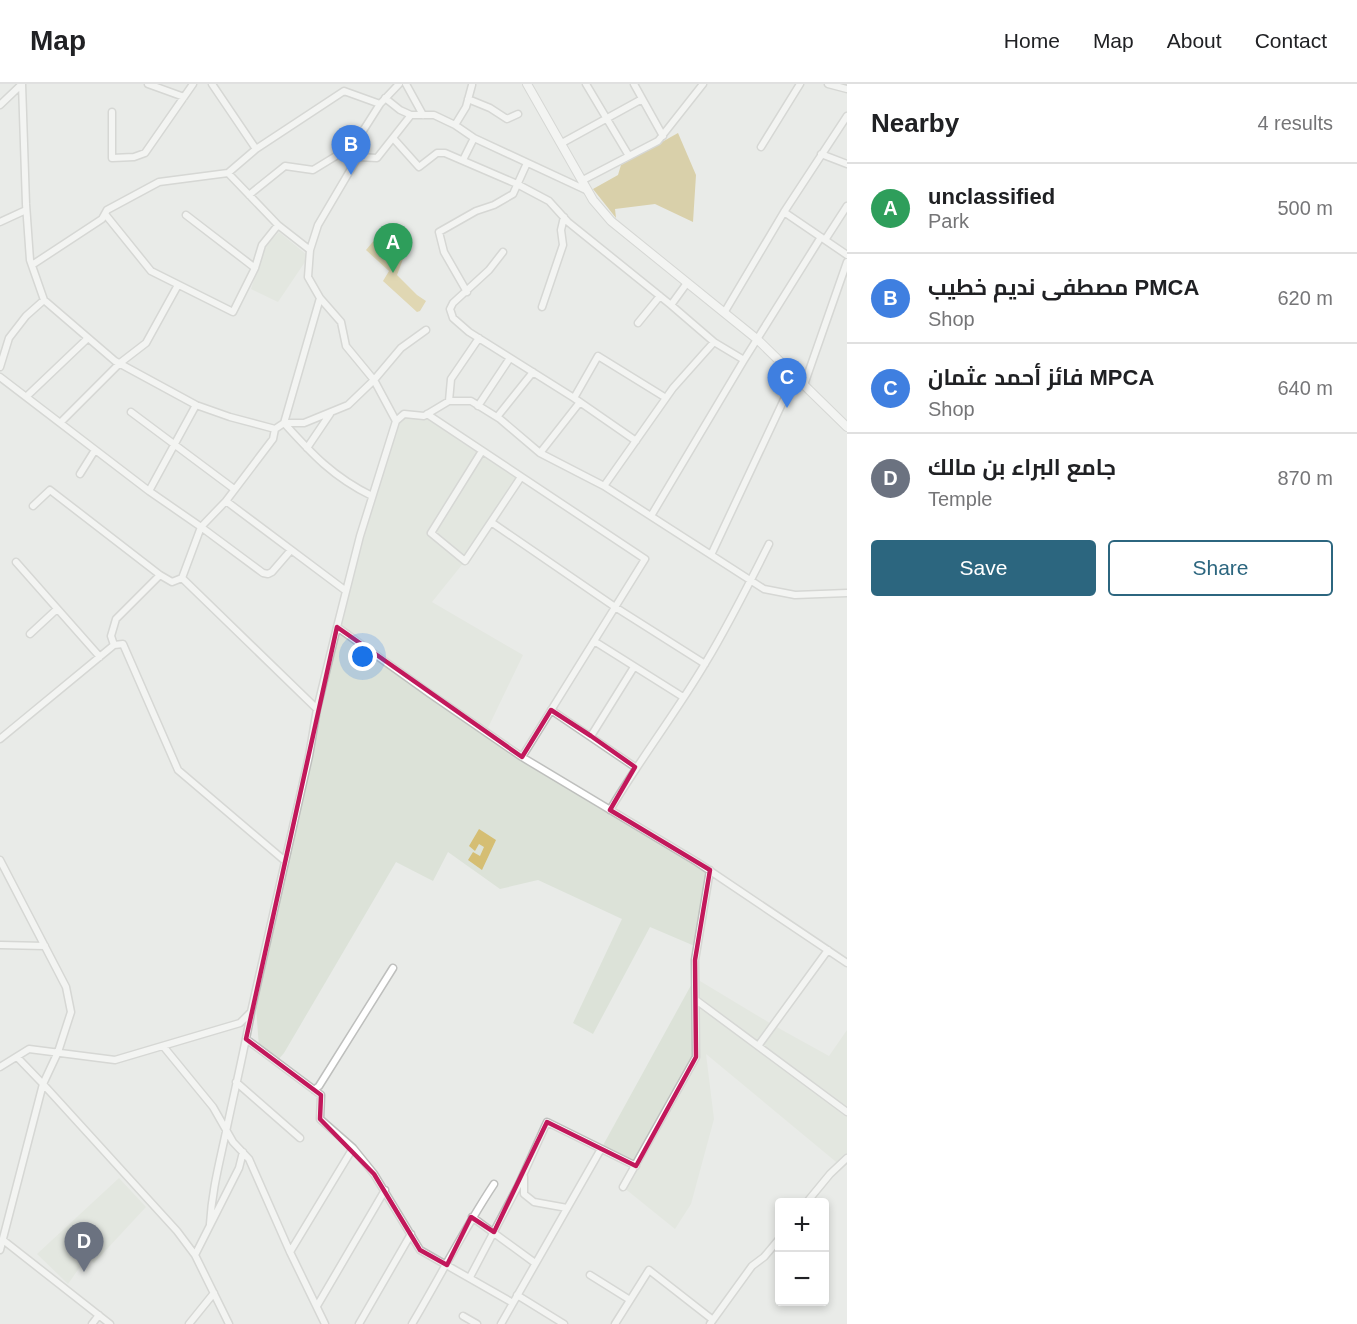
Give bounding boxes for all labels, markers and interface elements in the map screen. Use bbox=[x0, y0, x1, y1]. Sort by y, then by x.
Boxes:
text: Map bbox=[30, 25, 86, 56]
text: Home bbox=[1004, 29, 1060, 52]
text: Map bbox=[1093, 29, 1134, 52]
text: About bbox=[1167, 29, 1222, 52]
text: Contact bbox=[1255, 29, 1327, 52]
text: Nearby bbox=[871, 108, 959, 138]
text: 4 results bbox=[1257, 112, 1333, 134]
pin: B bbox=[332, 126, 370, 175]
text: unclassified bbox=[928, 184, 1055, 209]
text: A bbox=[883, 197, 898, 219]
text: 500 m bbox=[1277, 197, 1333, 219]
text: Park bbox=[928, 210, 969, 232]
pin: A bbox=[374, 224, 412, 273]
text: مصطفى نديم خطيب PMCA bbox=[928, 275, 1199, 300]
text: B bbox=[883, 287, 898, 309]
text: 620 m bbox=[1277, 287, 1333, 309]
text: Shop bbox=[928, 308, 975, 330]
pin: C bbox=[768, 358, 806, 408]
text: فائز أحمد عثمان MPCA bbox=[928, 365, 1154, 390]
text: C bbox=[883, 377, 898, 399]
text: 640 m bbox=[1277, 377, 1333, 399]
text: Shop bbox=[928, 398, 975, 420]
text: جامع البراء بن مالك bbox=[928, 455, 1116, 480]
text: D bbox=[883, 467, 898, 489]
text: 870 m bbox=[1277, 467, 1333, 489]
text: Temple bbox=[928, 488, 992, 510]
button: Save bbox=[871, 540, 1096, 596]
button: Share bbox=[1108, 540, 1333, 596]
your location bbox=[348, 642, 377, 671]
map controls bbox=[775, 1198, 829, 1306]
button: + bbox=[775, 1198, 829, 1252]
pin: D bbox=[64, 1222, 104, 1272]
button: − bbox=[775, 1252, 829, 1306]

